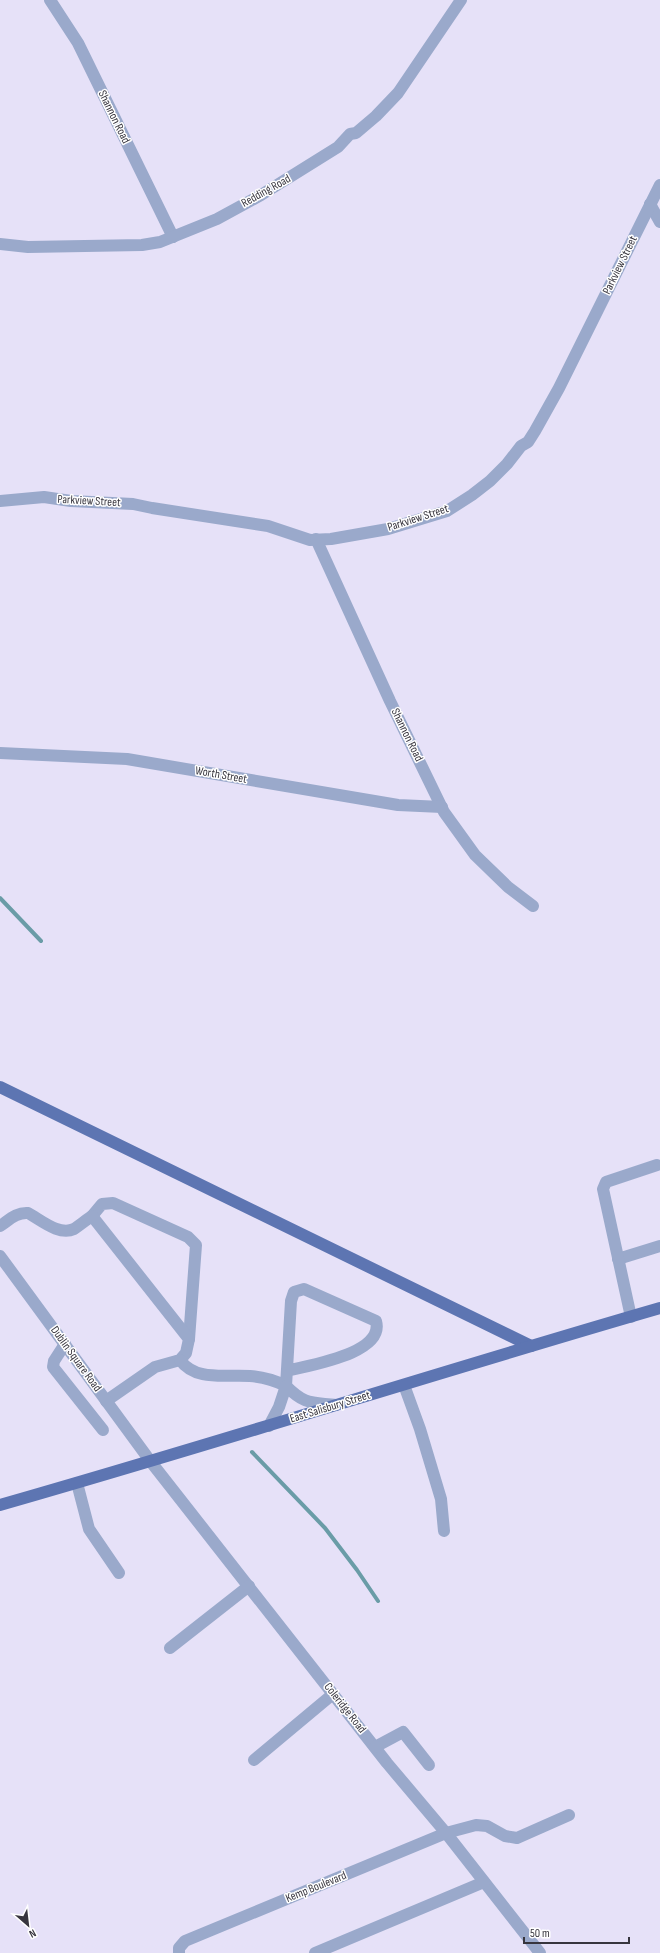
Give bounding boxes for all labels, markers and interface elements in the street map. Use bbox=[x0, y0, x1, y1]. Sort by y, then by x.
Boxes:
street label: Shannon Road bbox=[95, 88, 133, 146]
street label: Redding Road bbox=[239, 171, 293, 211]
street label: Parkview Street bbox=[599, 233, 641, 297]
street label: Parkview Street bbox=[57, 492, 121, 510]
street label: Parkview Street bbox=[386, 501, 451, 535]
street label: Shannon Road bbox=[388, 706, 426, 764]
street label: Worth Street bbox=[194, 763, 248, 787]
street label: Dublin Square Road bbox=[47, 1323, 105, 1395]
street label: East Salisbury Street bbox=[288, 1388, 372, 1426]
street label: Coleridge Road bbox=[321, 1680, 369, 1736]
street label: Kemp Boulevard bbox=[283, 1868, 349, 1906]
north arrow bbox=[8, 1905, 48, 1945]
scale bar bbox=[524, 1919, 629, 1945]
text: N bbox=[27, 1926, 38, 1941]
text: 50 m bbox=[530, 1926, 550, 1941]

